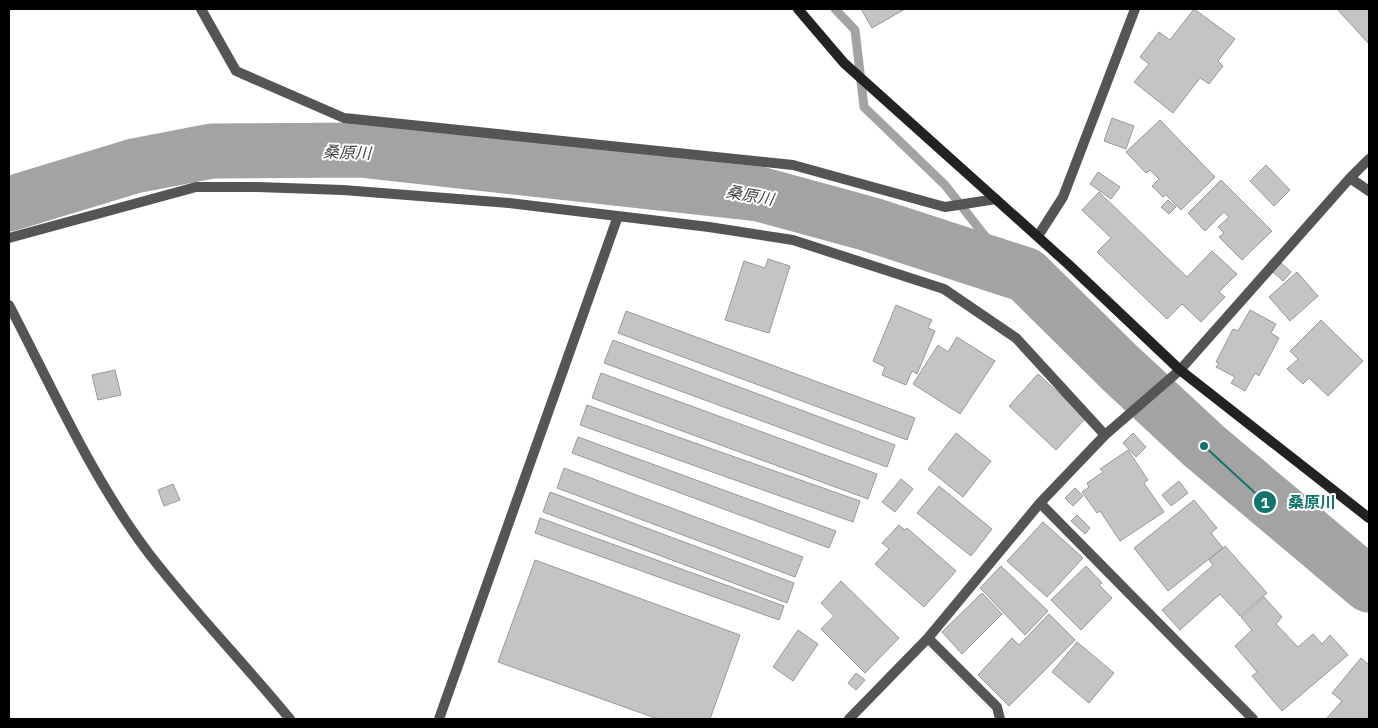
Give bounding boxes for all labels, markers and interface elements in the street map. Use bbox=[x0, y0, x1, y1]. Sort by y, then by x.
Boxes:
water label: 桑原川 bbox=[323, 141, 373, 163]
water label: 桑原川 bbox=[725, 181, 777, 209]
callout: 桑原川 bbox=[1253, 487, 1346, 518]
text: 桑原川 bbox=[1288, 492, 1336, 512]
text: 1 bbox=[1260, 493, 1270, 512]

